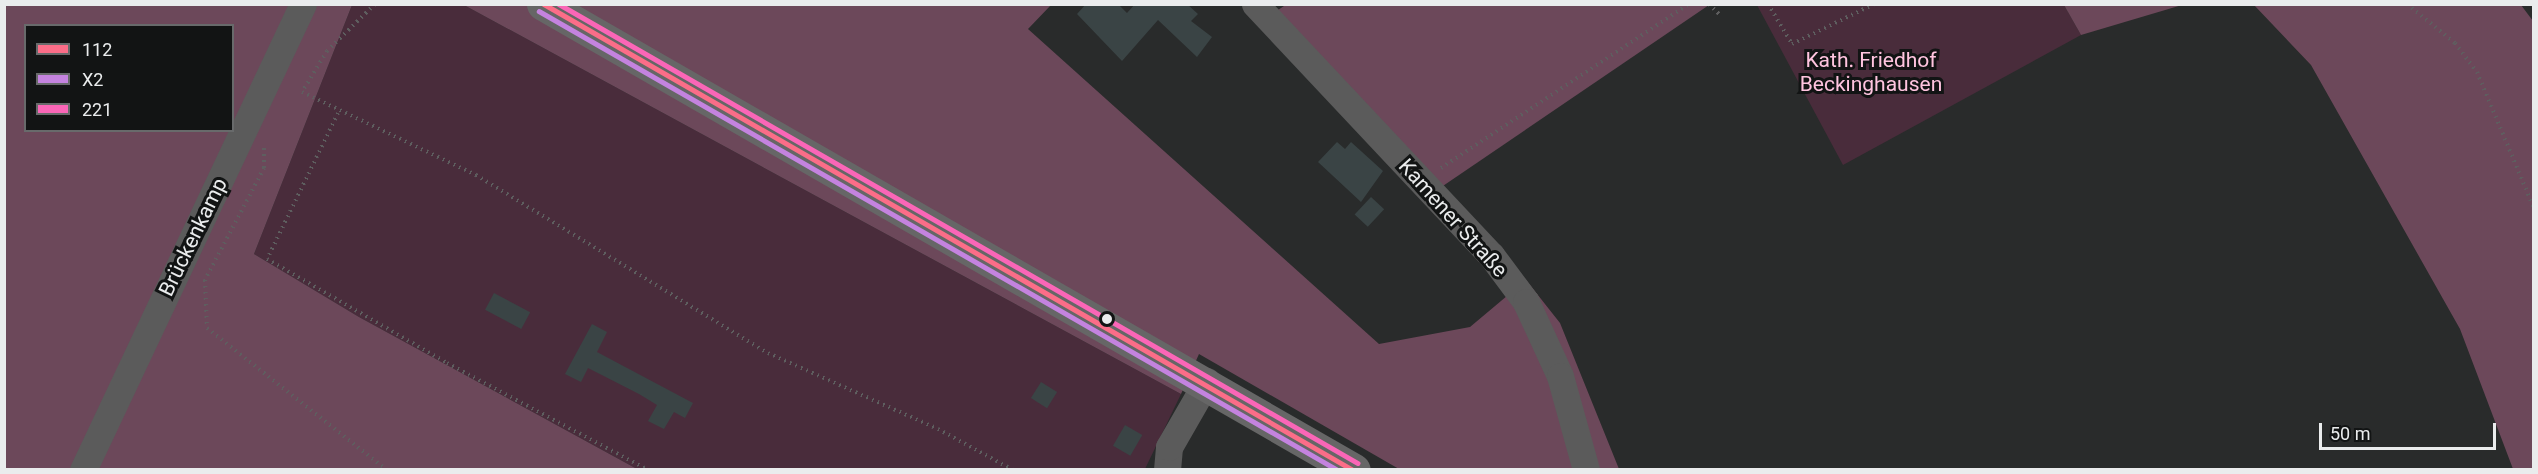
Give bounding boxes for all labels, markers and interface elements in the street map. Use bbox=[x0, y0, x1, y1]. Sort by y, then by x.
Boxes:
legend bbox=[24, 24, 234, 132]
text: 112 bbox=[82, 39, 112, 60]
park label: Kath. Friedhof Beckinghausen bbox=[1800, 47, 1942, 97]
text: X2 bbox=[82, 69, 103, 90]
text: 221 bbox=[82, 99, 112, 120]
street label: Kamener Straße bbox=[1393, 154, 1513, 282]
street label: Brückenkamp bbox=[154, 174, 232, 300]
unlabelled marker bbox=[1101, 313, 1113, 325]
scale bar bbox=[2322, 411, 2499, 449]
text: 50 m bbox=[2330, 423, 2370, 444]

